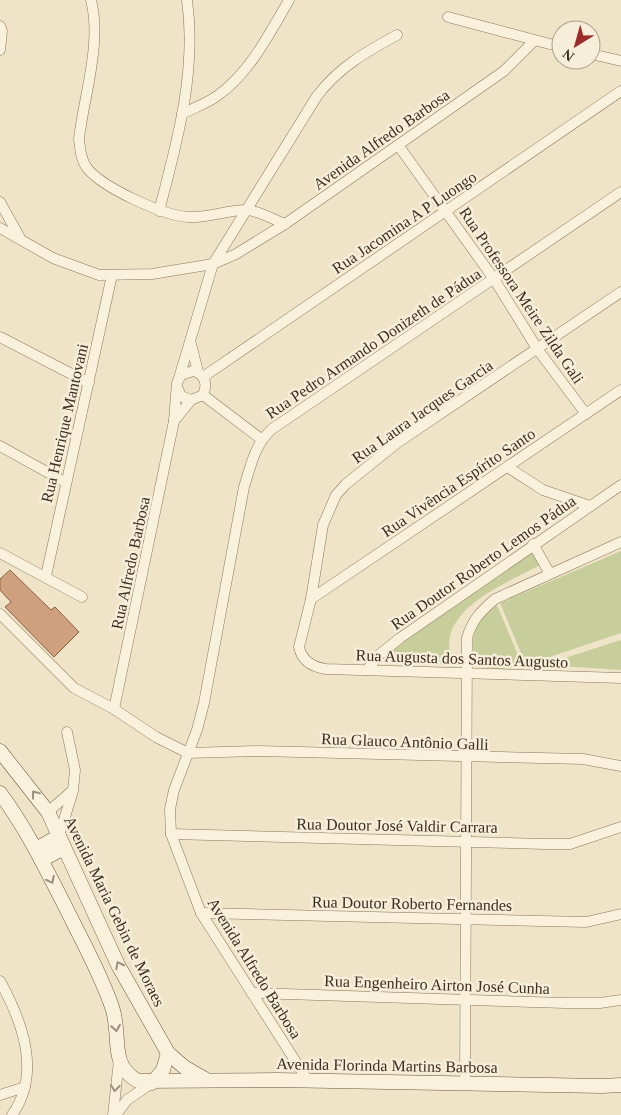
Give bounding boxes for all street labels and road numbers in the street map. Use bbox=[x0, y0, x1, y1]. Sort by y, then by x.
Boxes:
street label: Avenida Alfredo Barbosa bbox=[310, 86, 453, 193]
street label: Rua Jacomina A P Luongo bbox=[329, 168, 480, 278]
street label: Rua Professora Meire Zilda Gali bbox=[456, 204, 587, 387]
street label: Rua Pedro Armando Donizeth de Pádua bbox=[263, 265, 484, 422]
street label: Rua Henrique Mantovani bbox=[38, 341, 92, 504]
street label: Rua Laura Jacques Garcia bbox=[349, 356, 496, 467]
street label: Rua Vivência Espírito Santo bbox=[378, 425, 539, 541]
street label: Rua Doutor Roberto Lemos Pádua bbox=[388, 492, 579, 633]
street label: Rua Alfredo Barbosa bbox=[108, 495, 153, 631]
street label: Rua Augusta dos Santos Augusto bbox=[355, 646, 568, 672]
street label: Rua Glauco Antônio Galli bbox=[321, 730, 490, 753]
street label: Avenida Maria Gebin de Moraes bbox=[61, 813, 168, 1009]
street label: Rua Doutor José Valdir Carrara bbox=[296, 815, 498, 836]
street label: Rua Doutor Roberto Fernandes bbox=[312, 893, 512, 914]
street label: Avenida Alfredo Barbosa bbox=[204, 895, 305, 1042]
street label: Rua Engenheiro Airton José Cunha bbox=[324, 972, 550, 998]
street label: Avenida Florinda Martins Barbosa bbox=[276, 1055, 498, 1076]

